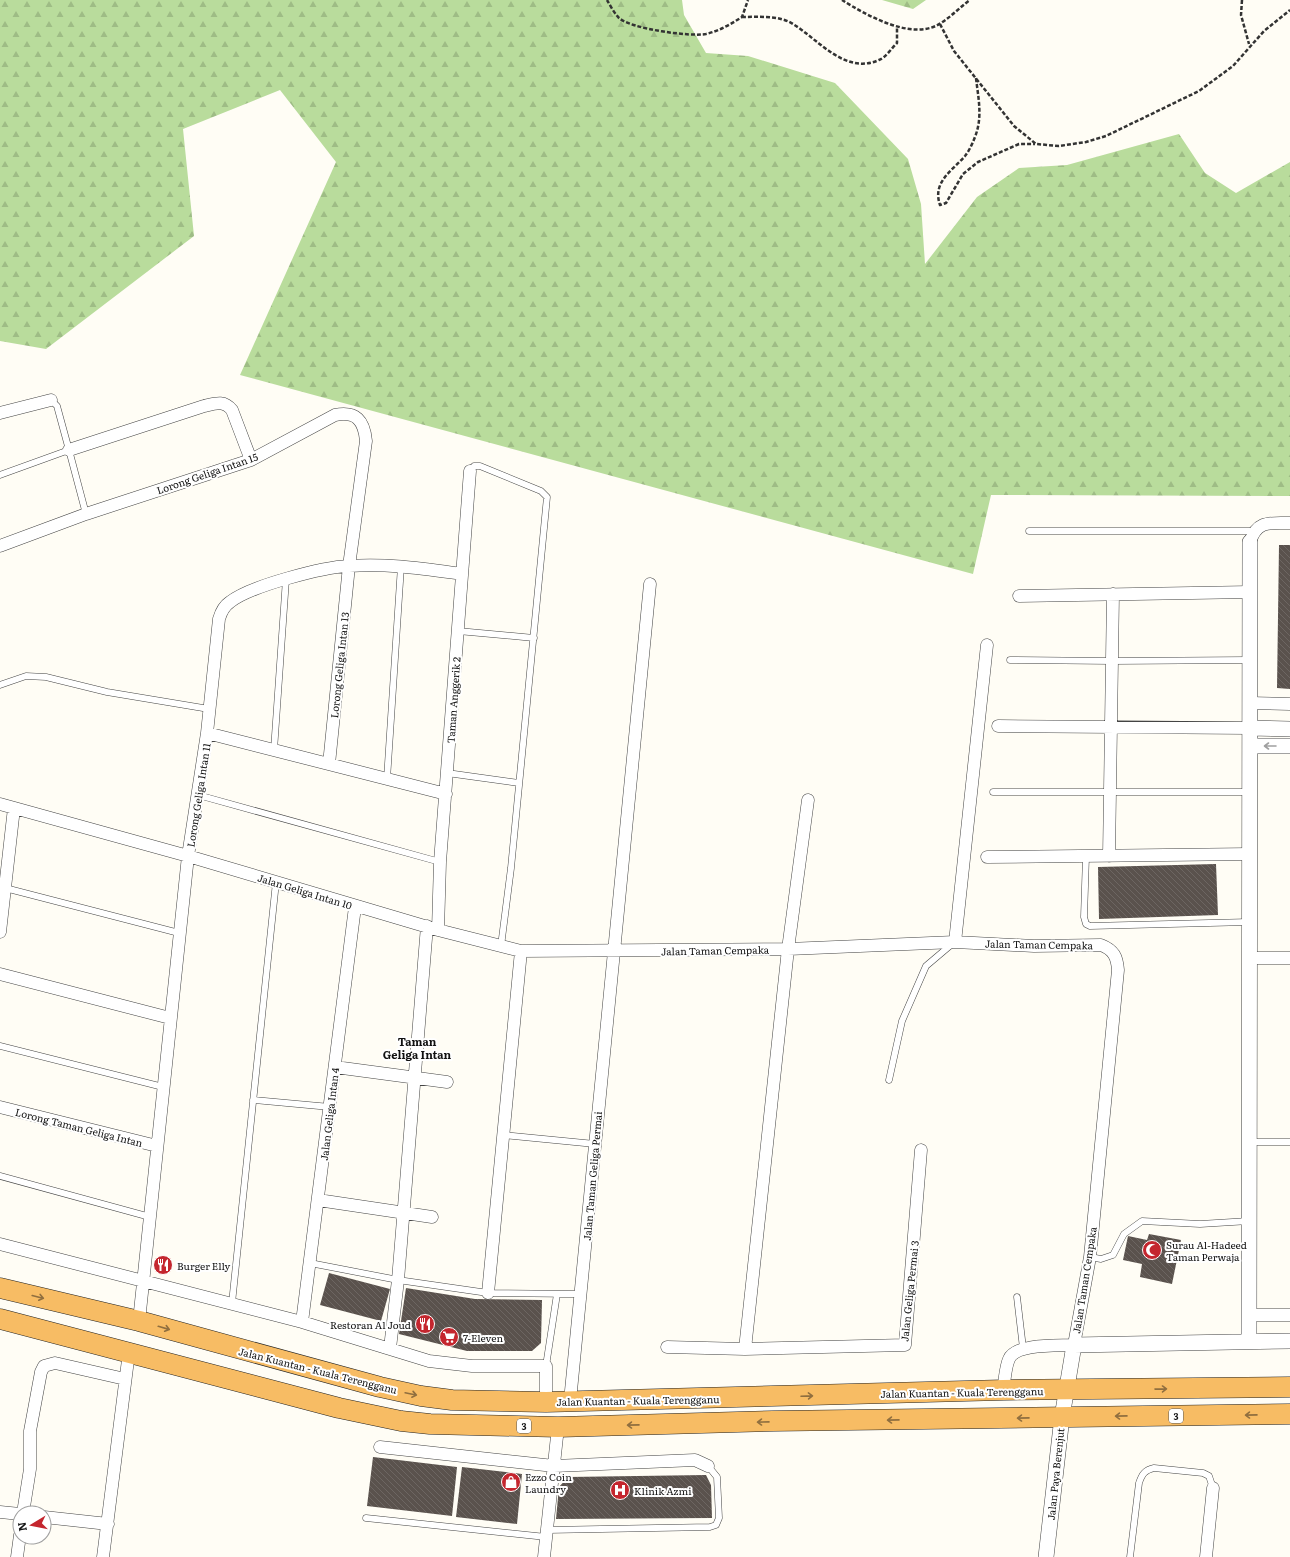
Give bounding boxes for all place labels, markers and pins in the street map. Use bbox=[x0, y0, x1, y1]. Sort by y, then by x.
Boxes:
place label: Surau Al-Hadeed Taman Perwaja bbox=[1166, 1237, 1247, 1264]
mosque icon: Surau Al-Hadeed Taman Perwaja bbox=[1141, 1239, 1163, 1261]
restaurant icon: Burger Elly bbox=[152, 1254, 174, 1276]
place label: Burger Elly bbox=[177, 1258, 231, 1273]
restaurant icon: Restoran Al Joud bbox=[414, 1313, 436, 1335]
place label: Restoran Al Joud bbox=[330, 1317, 411, 1332]
supermarket icon: 7-Eleven bbox=[438, 1326, 460, 1348]
place label: 7-Eleven bbox=[463, 1330, 503, 1345]
place label: Ezzo Coin Laundry bbox=[525, 1469, 572, 1496]
shop icon: Ezzo Coin Laundry bbox=[500, 1471, 522, 1493]
hospital icon: Klinik Azmi bbox=[609, 1479, 631, 1501]
place label: Klinik Azmi bbox=[634, 1483, 692, 1498]

